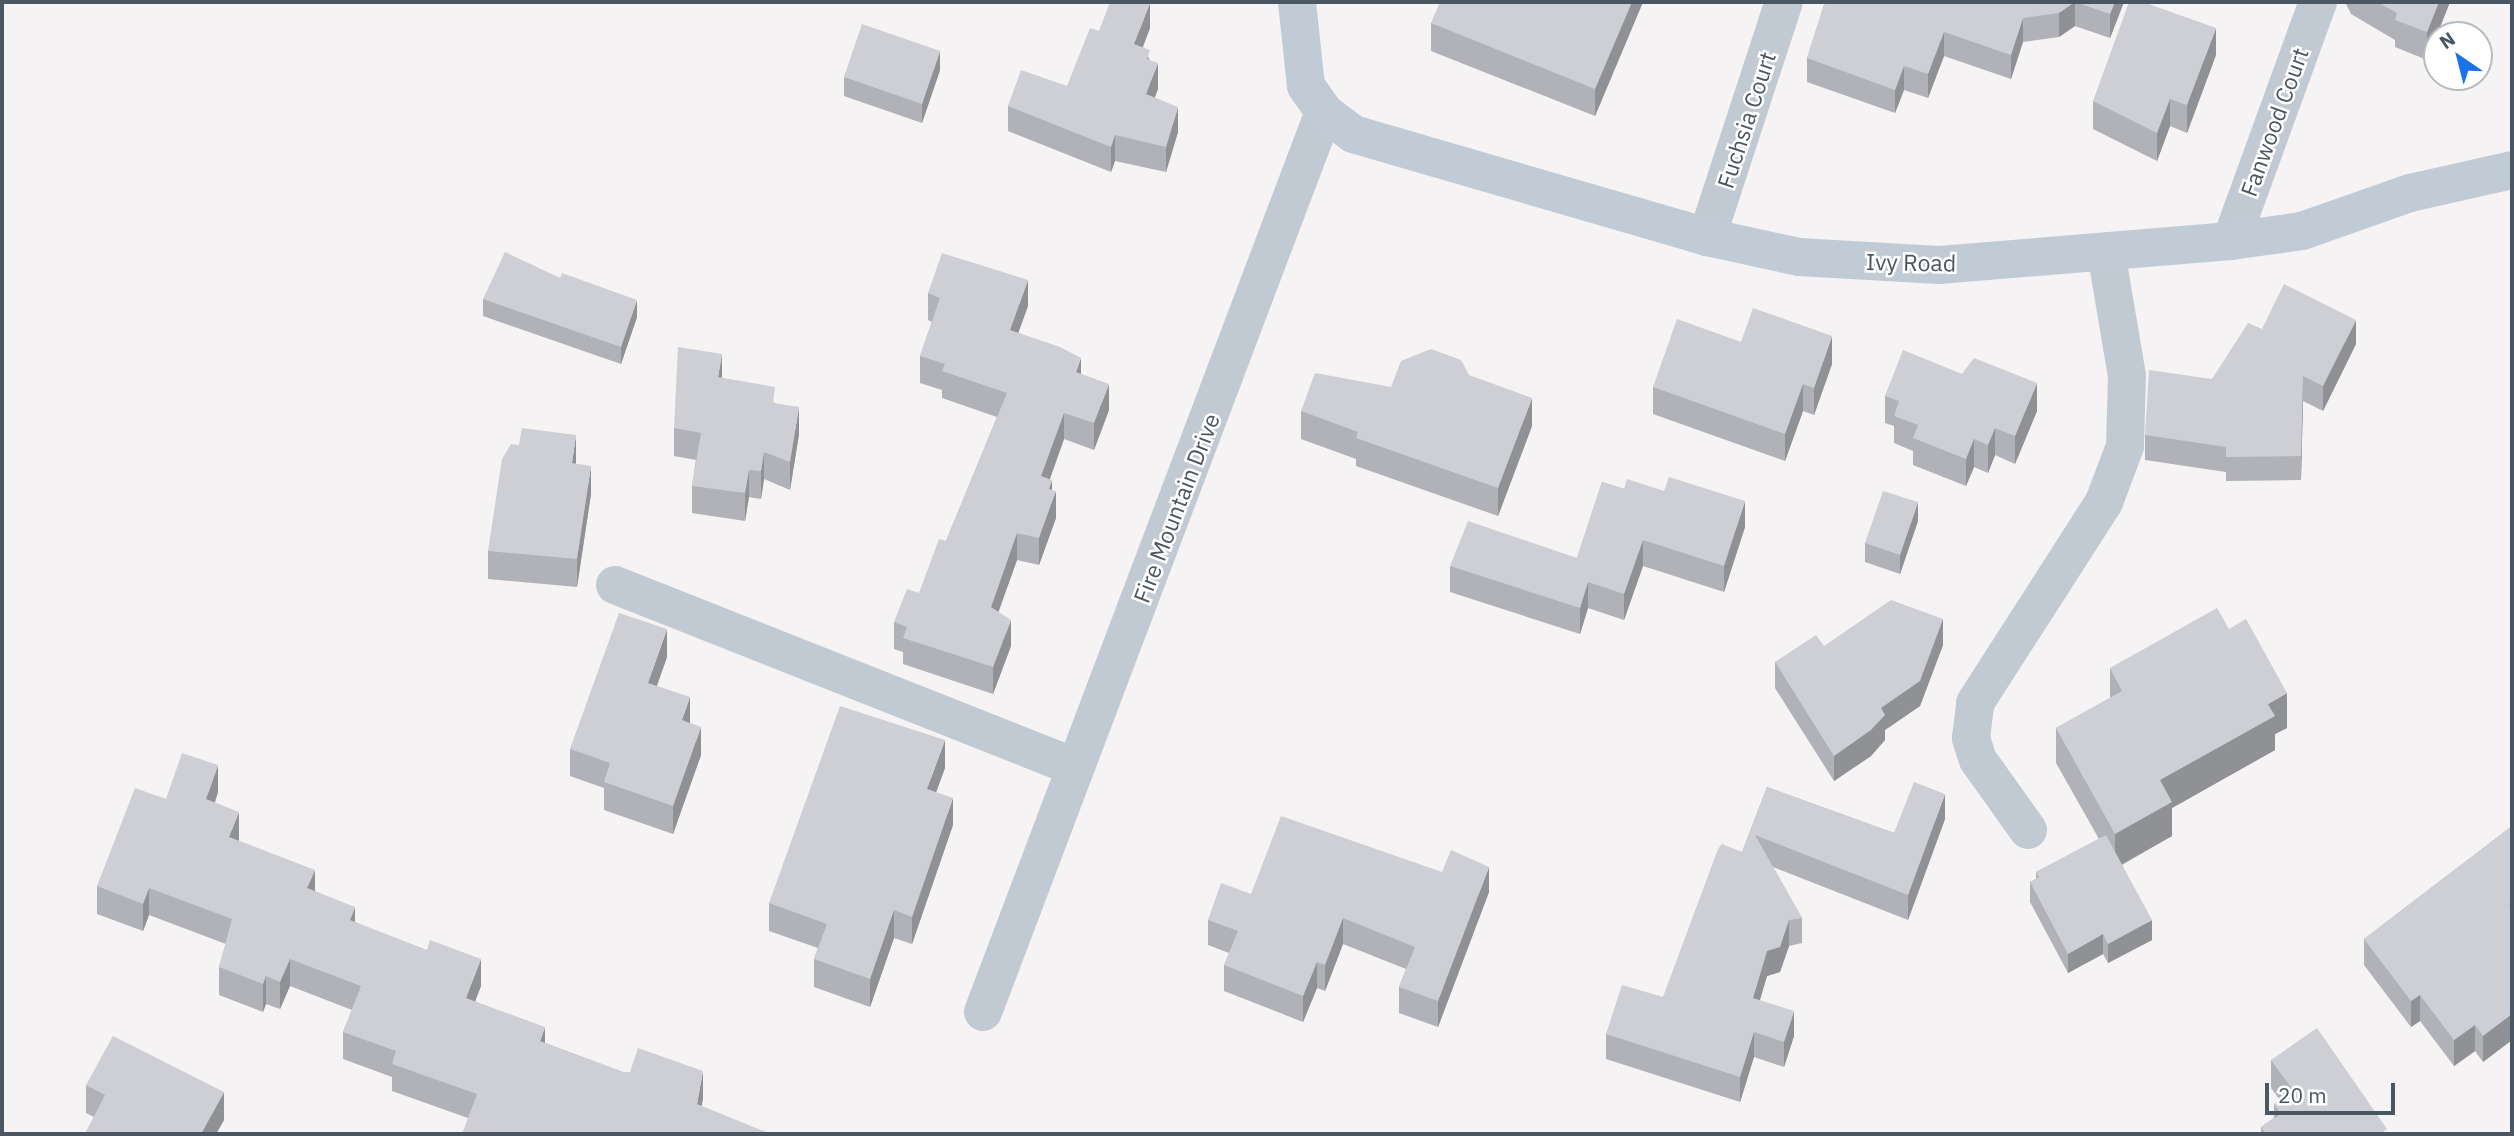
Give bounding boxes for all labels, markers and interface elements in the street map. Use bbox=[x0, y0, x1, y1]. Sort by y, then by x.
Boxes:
north arrow bbox=[2423, 21, 2493, 91]
text: N bbox=[2435, 27, 2460, 54]
street label: Fanwood Court bbox=[2234, 44, 2314, 200]
street label: Fuchsia Court bbox=[1711, 48, 1781, 192]
street label: Ivy Road bbox=[1866, 247, 1956, 277]
street label: Fire Mountain Drive bbox=[1127, 409, 1225, 607]
scale bar bbox=[2269, 1070, 2398, 1114]
text: 20 m bbox=[2278, 1081, 2327, 1109]

